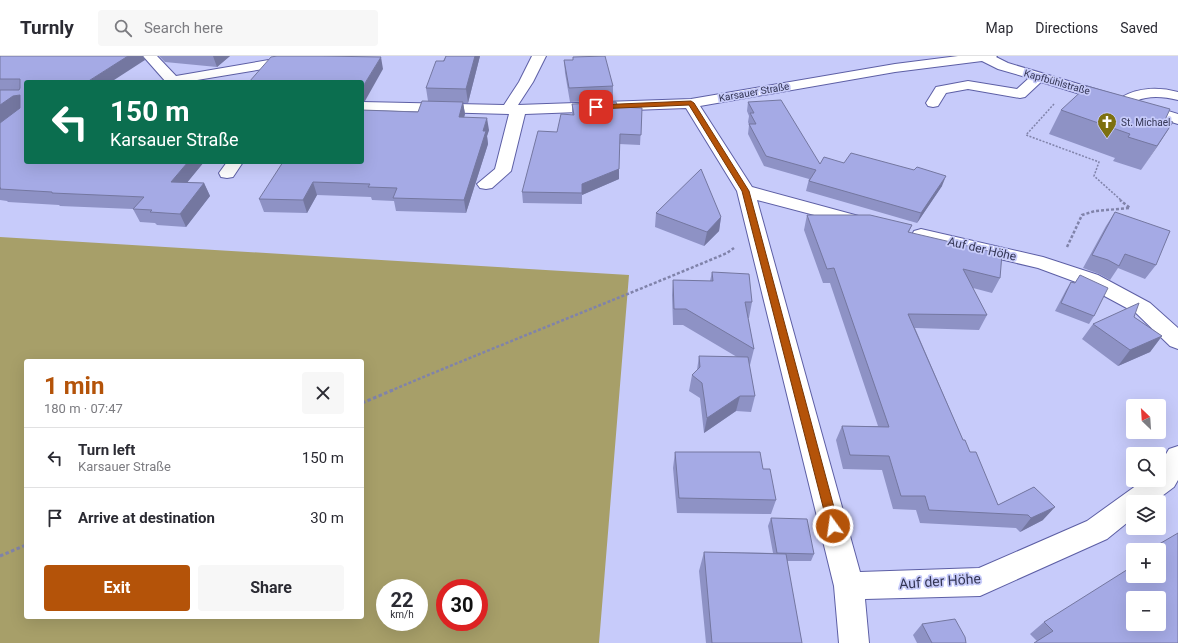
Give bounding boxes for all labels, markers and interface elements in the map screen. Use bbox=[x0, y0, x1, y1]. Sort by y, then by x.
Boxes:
search box bbox=[98, 10, 378, 46]
text: Turnly bbox=[20, 16, 74, 39]
icon: search bbox=[112, 17, 134, 39]
text: Search here bbox=[144, 19, 223, 37]
text: Map bbox=[986, 20, 1013, 36]
text: Directions bbox=[1035, 20, 1098, 36]
text: Saved bbox=[1120, 20, 1158, 36]
street label: Kapfbühlstraße bbox=[1023, 67, 1091, 97]
street label: Karsauer Straße bbox=[718, 80, 790, 104]
pin bbox=[579, 90, 613, 124]
text: 150 m bbox=[110, 95, 189, 128]
icon: left bbox=[44, 96, 96, 148]
icon: arrive bbox=[585, 96, 607, 118]
church icon: St. Michael bbox=[1096, 111, 1118, 139]
place label: St. Michael bbox=[1121, 117, 1170, 128]
text: Karsauer Straße bbox=[110, 129, 239, 150]
street label: Auf der Höhe bbox=[946, 234, 1018, 264]
text: 1 min bbox=[44, 372, 104, 400]
button: close bbox=[302, 372, 344, 414]
north arrow bbox=[1126, 399, 1166, 439]
map controls bbox=[1126, 399, 1166, 631]
text: 180 m · 07:47 bbox=[44, 401, 123, 416]
text: Turn left bbox=[78, 441, 135, 459]
icon: left bbox=[44, 447, 66, 469]
button: search bbox=[1126, 447, 1166, 487]
text: 150 m bbox=[302, 449, 344, 467]
text: Karsauer Straße bbox=[78, 459, 171, 474]
button: layers bbox=[1126, 495, 1166, 535]
position arrow bbox=[812, 505, 854, 547]
icon: arrive bbox=[44, 507, 66, 529]
text: Arrive at destination bbox=[78, 509, 215, 527]
text: 30 m bbox=[310, 509, 344, 527]
button: + bbox=[1126, 543, 1166, 583]
button: Exit bbox=[44, 565, 190, 611]
button: Share bbox=[198, 565, 344, 611]
street label: Auf der Höhe bbox=[899, 570, 981, 592]
speed limit sign: 30 bbox=[436, 579, 488, 631]
text: 22 bbox=[391, 588, 413, 612]
button: − bbox=[1126, 591, 1166, 631]
text: km/h bbox=[390, 609, 414, 620]

